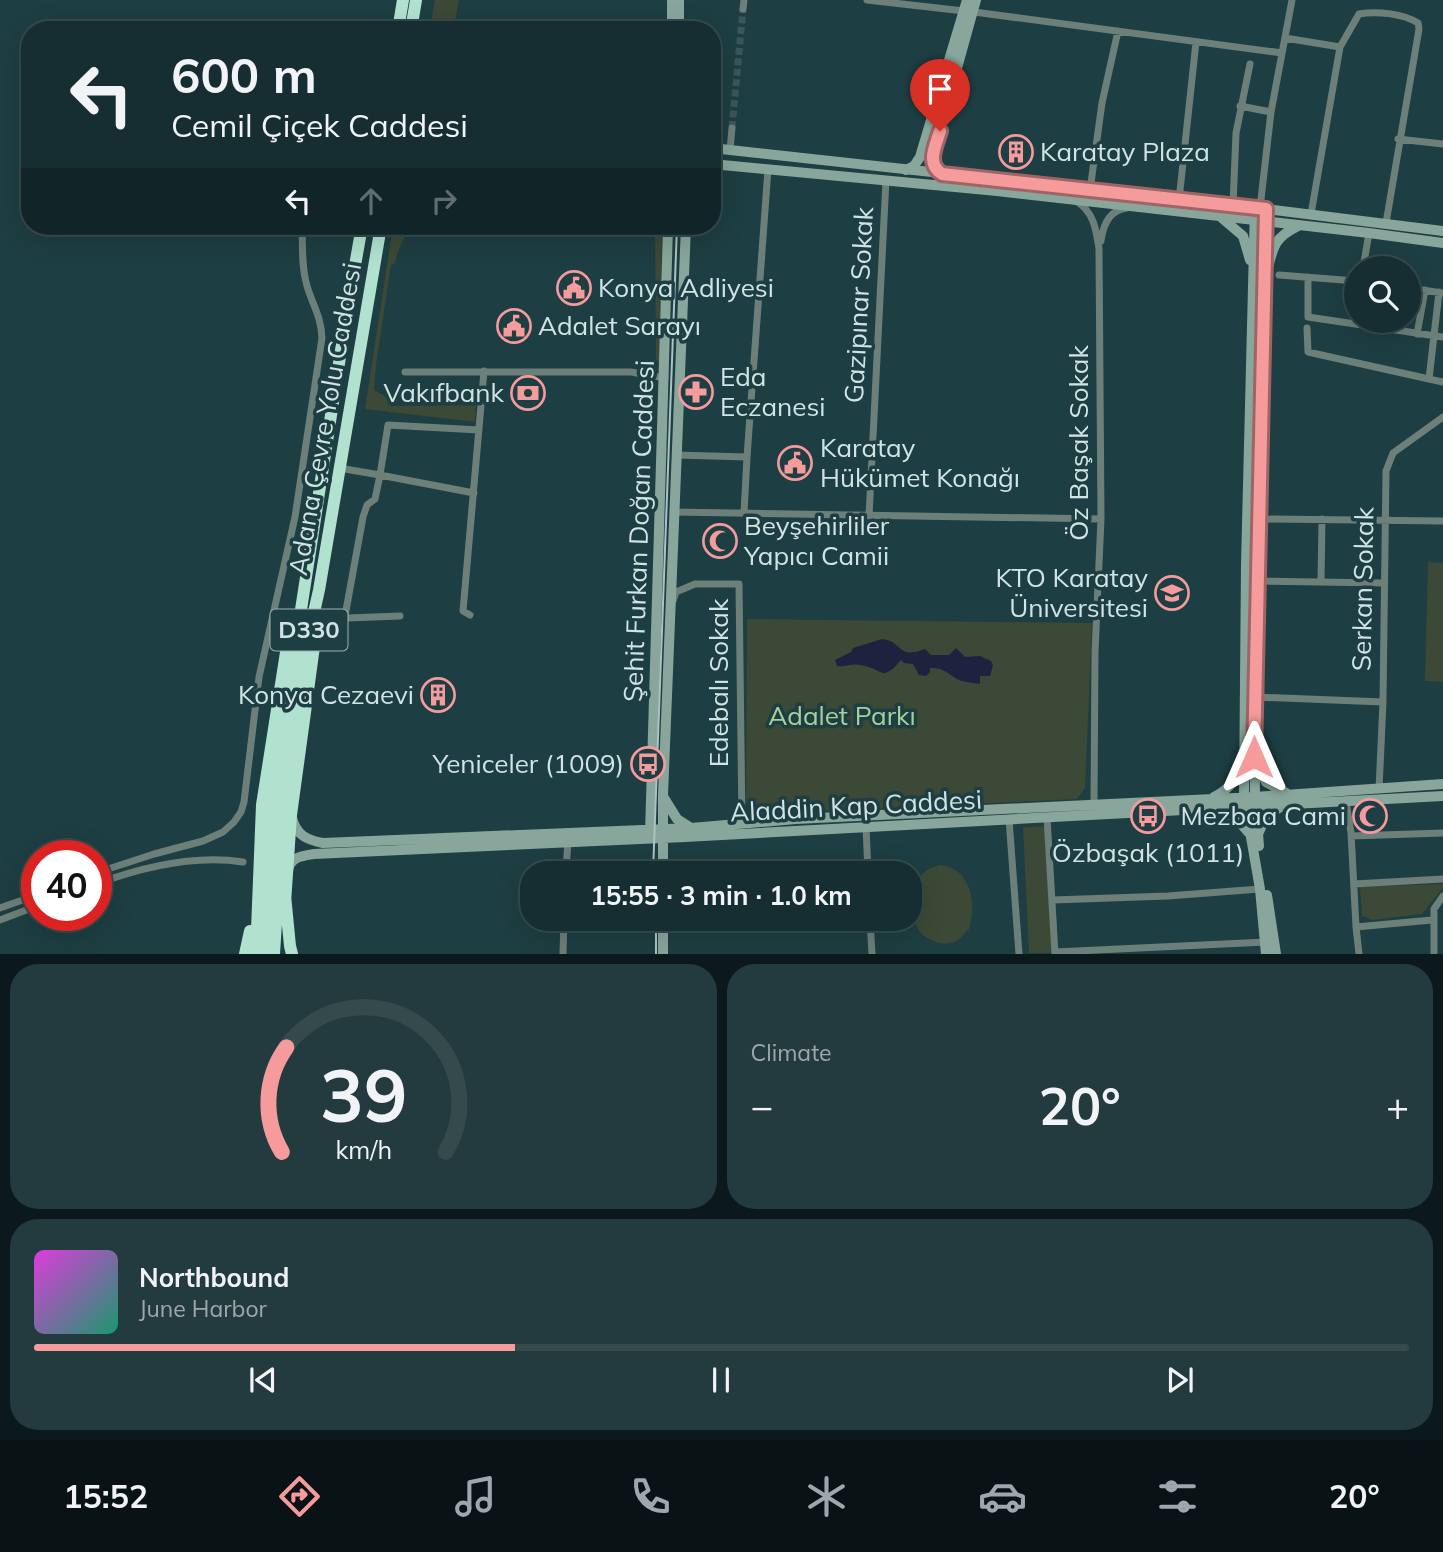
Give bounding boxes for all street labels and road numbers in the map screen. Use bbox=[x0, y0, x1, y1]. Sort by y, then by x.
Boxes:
street label: Gazipınar Sokak bbox=[837, 205, 880, 404]
street label: Adana Çevre Yolu Caddesi bbox=[281, 260, 368, 578]
street label: Öz Başak Sokak bbox=[1062, 345, 1095, 541]
street label: Şehit Furkan Doğan Caddesi bbox=[616, 359, 661, 703]
street label: Serkan Sokak bbox=[1345, 506, 1380, 671]
street label: Edebalı Sokak bbox=[702, 598, 735, 767]
road number: D330 bbox=[270, 610, 348, 650]
street label: Aladdin Kap Caddesi bbox=[729, 782, 983, 829]

